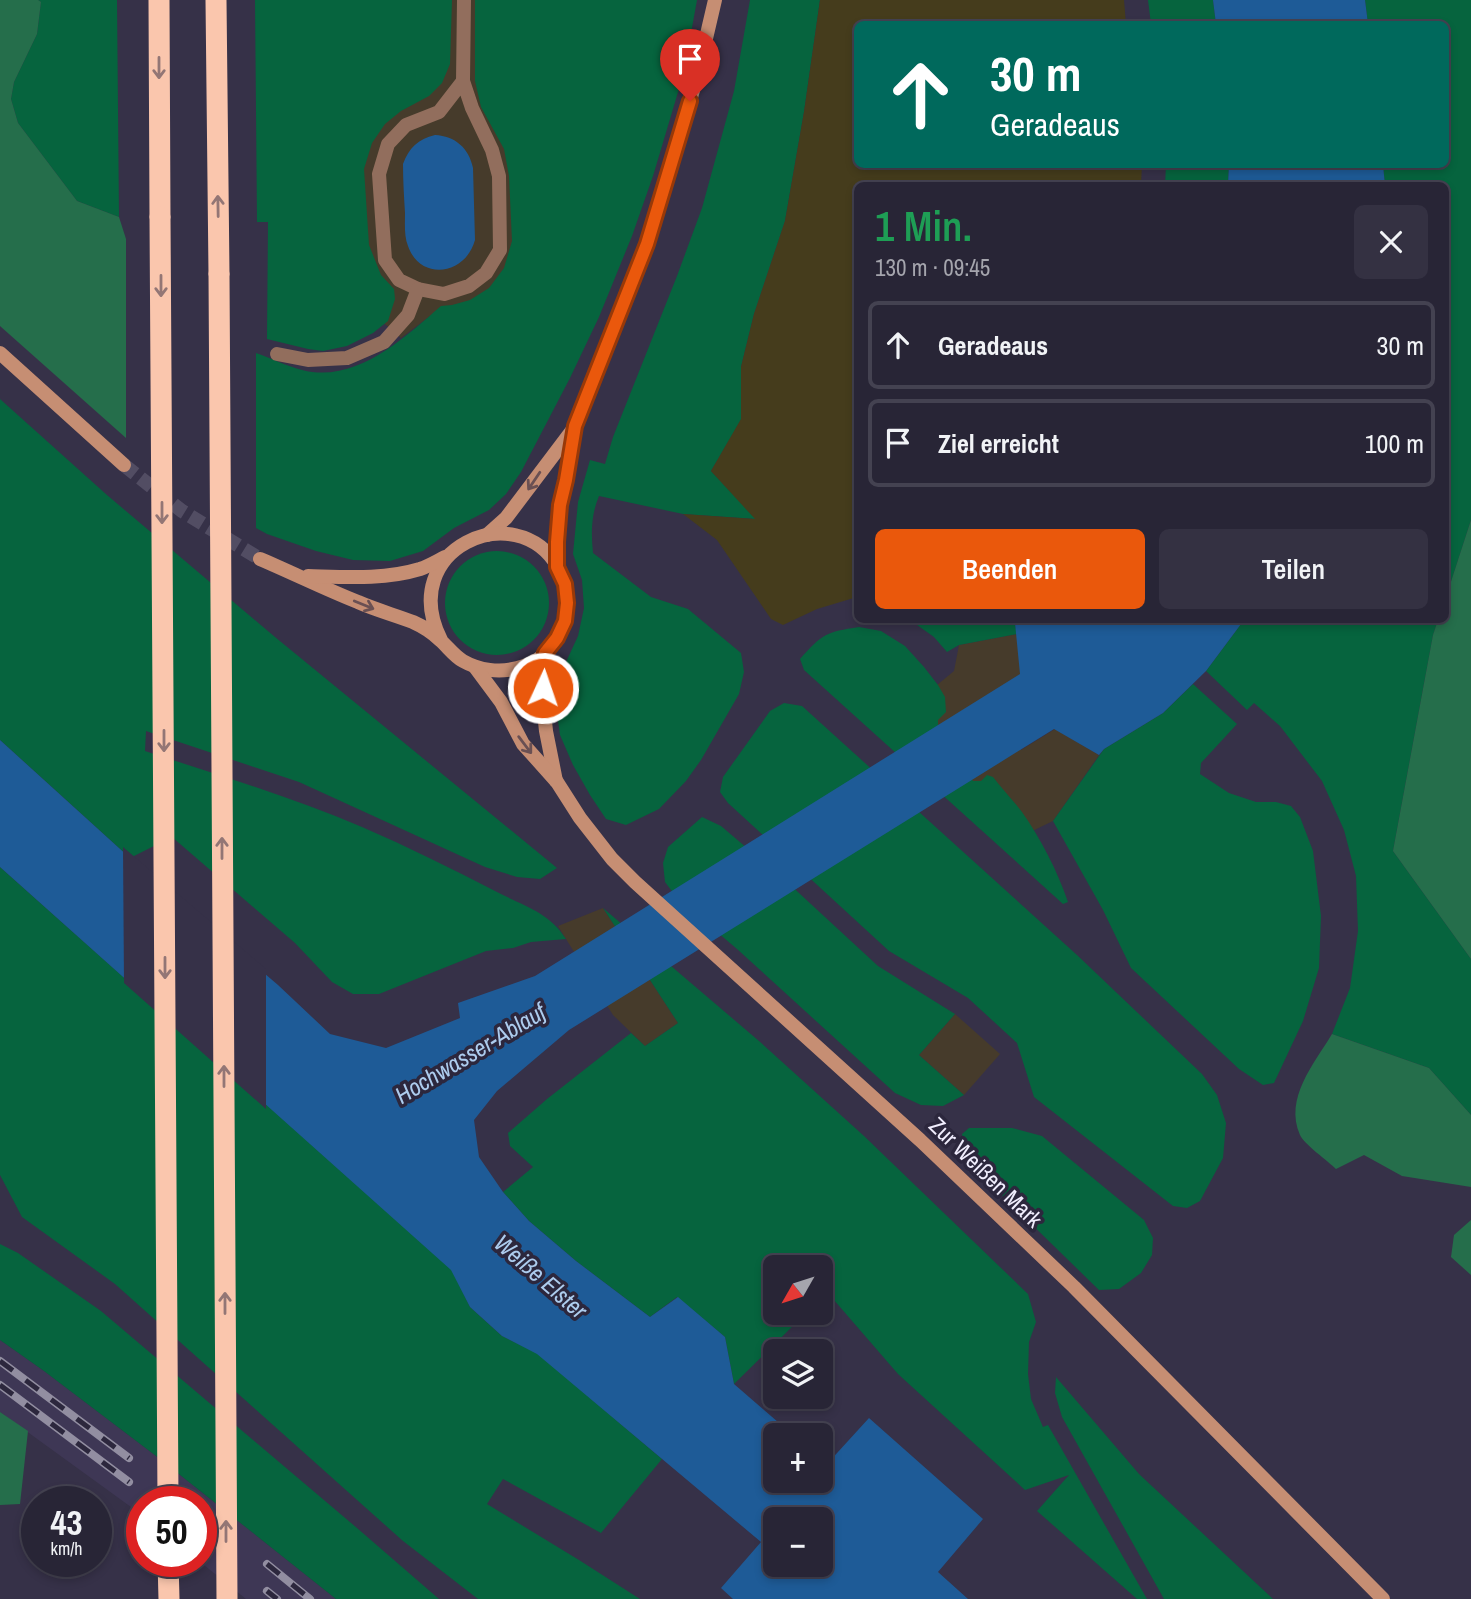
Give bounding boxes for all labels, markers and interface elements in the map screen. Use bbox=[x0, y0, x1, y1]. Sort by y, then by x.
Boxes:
pin bbox=[660, 29, 720, 101]
icon: arrive bbox=[671, 40, 709, 78]
text: 30 m bbox=[990, 40, 1082, 106]
icon: ahead bbox=[875, 49, 966, 140]
one-way arrow bbox=[152, 56, 166, 79]
text: Geradeaus bbox=[990, 103, 1120, 146]
one-way arrow bbox=[211, 195, 225, 218]
text: 1 Min. bbox=[875, 198, 972, 254]
button: close bbox=[1354, 205, 1428, 279]
text: 130 m · 09:45 bbox=[875, 252, 990, 283]
one-way arrow bbox=[154, 274, 168, 297]
icon: ahead bbox=[879, 326, 917, 364]
text: Geradeaus bbox=[938, 328, 1048, 363]
text: 30 m bbox=[1377, 328, 1424, 363]
icon: arrive bbox=[879, 424, 917, 462]
text: Ziel erreicht bbox=[938, 426, 1059, 461]
text: 100 m bbox=[1365, 426, 1424, 461]
one-way arrow bbox=[527, 471, 541, 490]
one-way arrow bbox=[155, 501, 169, 524]
button: Beenden bbox=[875, 529, 1145, 609]
button: Teilen bbox=[1159, 529, 1428, 609]
one-way arrow bbox=[353, 599, 375, 612]
position arrow bbox=[506, 651, 580, 725]
one-way arrow bbox=[157, 729, 171, 752]
one-way arrow bbox=[517, 735, 532, 754]
one-way arrow bbox=[215, 837, 229, 860]
one-way arrow bbox=[158, 956, 172, 979]
water label: Hochwasser-Ablauf bbox=[389, 994, 554, 1111]
one-way arrow bbox=[217, 1065, 230, 1088]
street label: Zur Weißen Mark bbox=[923, 1110, 1050, 1234]
water label: Weiße Elster bbox=[488, 1227, 595, 1326]
north arrow bbox=[763, 1255, 833, 1325]
map controls bbox=[763, 1255, 833, 1577]
one-way arrow bbox=[218, 1292, 232, 1315]
button: layers bbox=[763, 1339, 833, 1409]
button: + bbox=[763, 1423, 833, 1493]
speed limit sign: 50 bbox=[126, 1486, 217, 1577]
text: 43 bbox=[51, 1499, 82, 1546]
button: − bbox=[763, 1507, 833, 1577]
one-way arrow bbox=[219, 1520, 233, 1543]
text: km/h bbox=[51, 1536, 83, 1561]

